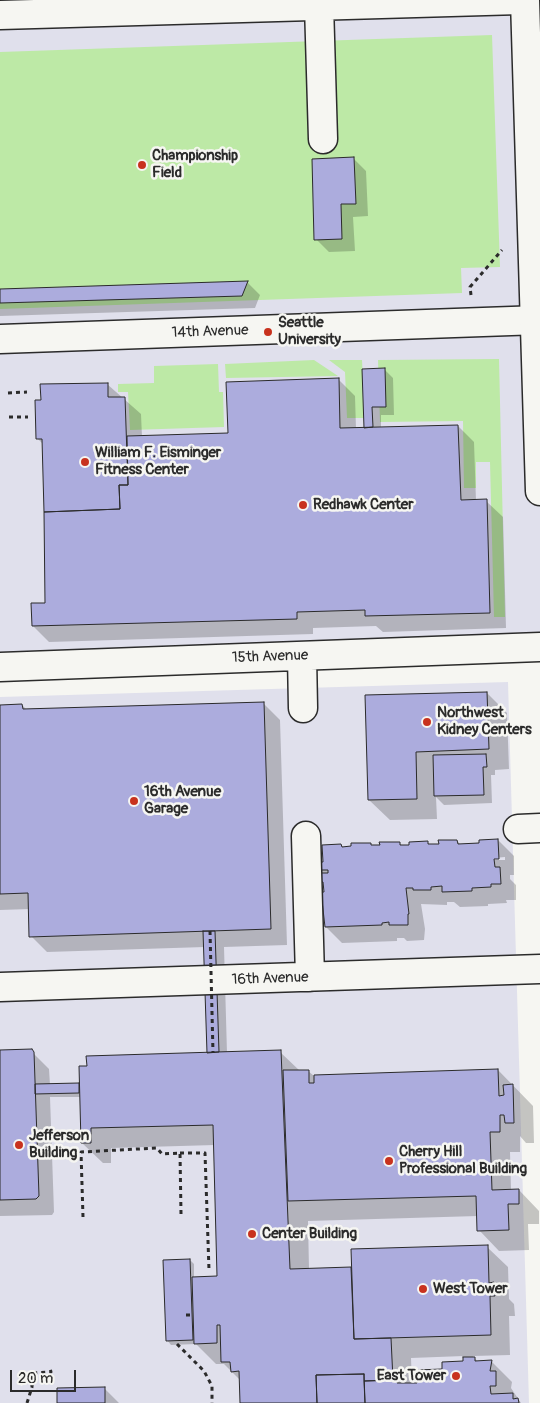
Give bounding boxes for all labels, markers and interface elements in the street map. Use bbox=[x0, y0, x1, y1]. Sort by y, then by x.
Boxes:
place label: Championship Field bbox=[152, 147, 238, 182]
marker: Championship Field bbox=[136, 159, 148, 171]
place label: Seattle University bbox=[278, 314, 341, 349]
street label: 14th Avenue bbox=[171, 322, 249, 342]
marker: Seattle University bbox=[262, 326, 274, 338]
place label: William F. Eisminger Fitness Center bbox=[95, 444, 221, 479]
marker: William F. Eisminger Fitness Center bbox=[79, 456, 91, 468]
place label: Redhawk Center bbox=[313, 496, 414, 514]
marker: Redhawk Center bbox=[297, 499, 309, 511]
street label: 15th Avenue bbox=[231, 647, 309, 667]
place label: Northwest Kidney Centers bbox=[437, 704, 532, 739]
marker: Northwest Kidney Centers bbox=[421, 716, 433, 728]
place label: 16th Avenue Garage bbox=[144, 783, 221, 818]
marker: 16th Avenue Garage bbox=[128, 795, 140, 807]
street label: 16th Avenue bbox=[231, 969, 309, 989]
place label: Jefferson Building bbox=[29, 1127, 89, 1162]
marker: Jefferson Building bbox=[13, 1139, 25, 1151]
place label: Cherry Hill Professional Building bbox=[399, 1143, 527, 1178]
marker: Cherry Hill Professional Building bbox=[383, 1155, 395, 1167]
place label: Center Building bbox=[262, 1225, 357, 1243]
marker: Center Building bbox=[246, 1228, 258, 1240]
place label: West Tower bbox=[433, 1280, 508, 1298]
marker: West Tower bbox=[417, 1283, 429, 1295]
scale bar bbox=[12, 1360, 79, 1392]
place label: East Tower bbox=[377, 1367, 446, 1385]
text: 20 m bbox=[18, 1369, 53, 1388]
marker: East Tower bbox=[450, 1370, 462, 1382]

